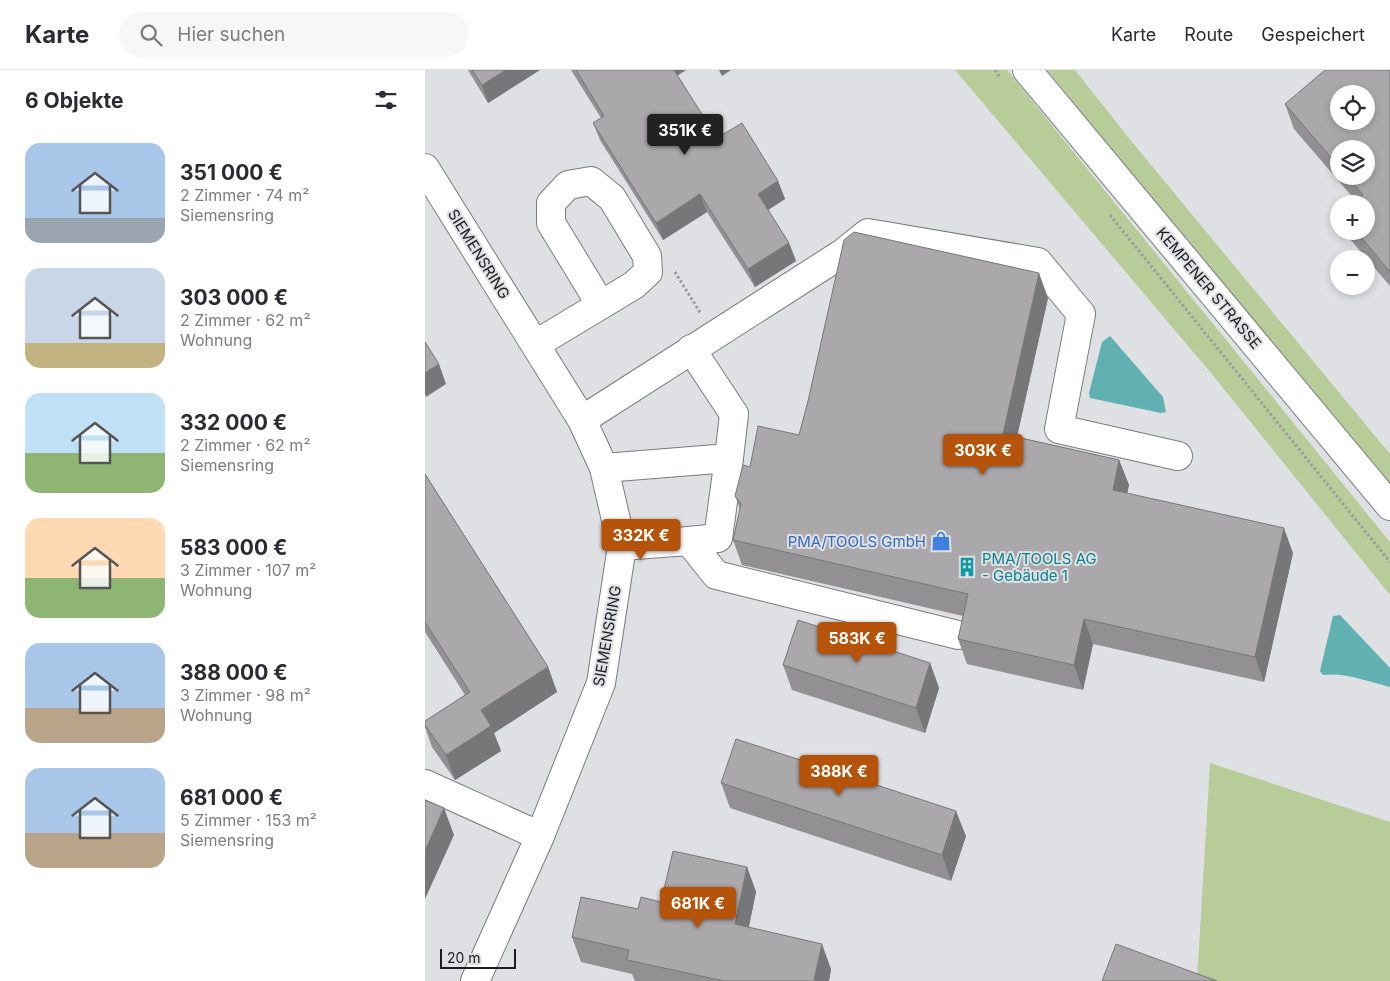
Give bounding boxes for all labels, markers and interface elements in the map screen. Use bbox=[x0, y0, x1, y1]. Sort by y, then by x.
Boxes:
search box bbox=[119, 12, 469, 57]
text: Karte bbox=[25, 20, 89, 49]
icon: search bbox=[137, 21, 165, 49]
text: Hier suchen bbox=[177, 23, 285, 46]
text: Karte bbox=[1111, 24, 1156, 45]
text: Route bbox=[1184, 24, 1233, 45]
text: Gespeichert bbox=[1261, 24, 1365, 45]
map controls bbox=[1330, 85, 1375, 295]
button: locate bbox=[1330, 85, 1375, 130]
icon: filters bbox=[372, 86, 400, 114]
text: 6 Objekte bbox=[25, 88, 123, 113]
pin: 351K € bbox=[644, 114, 726, 156]
text: 351K € bbox=[658, 120, 712, 140]
button: layers bbox=[1330, 140, 1375, 185]
text: 351 000 € bbox=[180, 160, 283, 185]
icon: home bbox=[65, 163, 125, 223]
text: 2 Zimmer · 74 m² bbox=[180, 185, 309, 205]
button: + bbox=[1330, 195, 1375, 240]
text: Siemensring bbox=[180, 205, 274, 225]
street label: SIEMENSRING bbox=[444, 206, 514, 302]
street label: KEMPENER STRASSE bbox=[1153, 223, 1265, 353]
button: − bbox=[1330, 250, 1375, 295]
text: 303 000 € bbox=[180, 285, 288, 310]
icon: home bbox=[65, 288, 125, 348]
text: 2 Zimmer · 62 m² bbox=[180, 310, 310, 330]
text: Wohnung bbox=[180, 330, 252, 350]
text: 332 000 € bbox=[180, 410, 287, 435]
icon: home bbox=[65, 413, 125, 473]
pin: 303K € bbox=[942, 434, 1024, 476]
text: 2 Zimmer · 62 m² bbox=[180, 435, 310, 455]
text: 303K € bbox=[954, 440, 1012, 460]
text: Siemensring bbox=[180, 455, 274, 475]
pin: 332K € bbox=[600, 518, 682, 561]
text: 332K € bbox=[613, 525, 669, 545]
shop icon: PMA/TOOLS GmbH bbox=[930, 530, 952, 552]
place label: PMA/TOOLS GmbH bbox=[788, 532, 926, 551]
text: 583 000 € bbox=[180, 535, 287, 560]
icon: home bbox=[65, 538, 125, 598]
place label: PMA/TOOLS AG - Gebäude 1 bbox=[982, 549, 1097, 585]
building icon: PMA/TOOLS AG - Gebäude 1 bbox=[956, 556, 978, 578]
text: 3 Zimmer · 107 m² bbox=[180, 560, 316, 580]
text: Wohnung bbox=[180, 580, 252, 600]
street label: SIEMENSRING bbox=[589, 584, 625, 688]
pin: 583K € bbox=[816, 622, 898, 664]
text: 583K € bbox=[828, 628, 886, 648]
text: 388 000 € bbox=[180, 660, 288, 685]
icon: home bbox=[65, 663, 125, 723]
text: 3 Zimmer · 98 m² bbox=[180, 685, 311, 705]
text: Wohnung bbox=[180, 705, 252, 725]
pin: 388K € bbox=[798, 754, 880, 797]
text: 388K € bbox=[810, 761, 868, 781]
text: 681 000 € bbox=[180, 785, 283, 810]
icon: home bbox=[65, 788, 125, 848]
text: 5 Zimmer · 153 m² bbox=[180, 810, 317, 830]
text: Siemensring bbox=[180, 830, 274, 850]
pin: 681K € bbox=[657, 886, 739, 929]
text: 681K € bbox=[671, 893, 725, 913]
scale bar bbox=[440, 946, 516, 969]
text: 20 m bbox=[447, 949, 481, 966]

